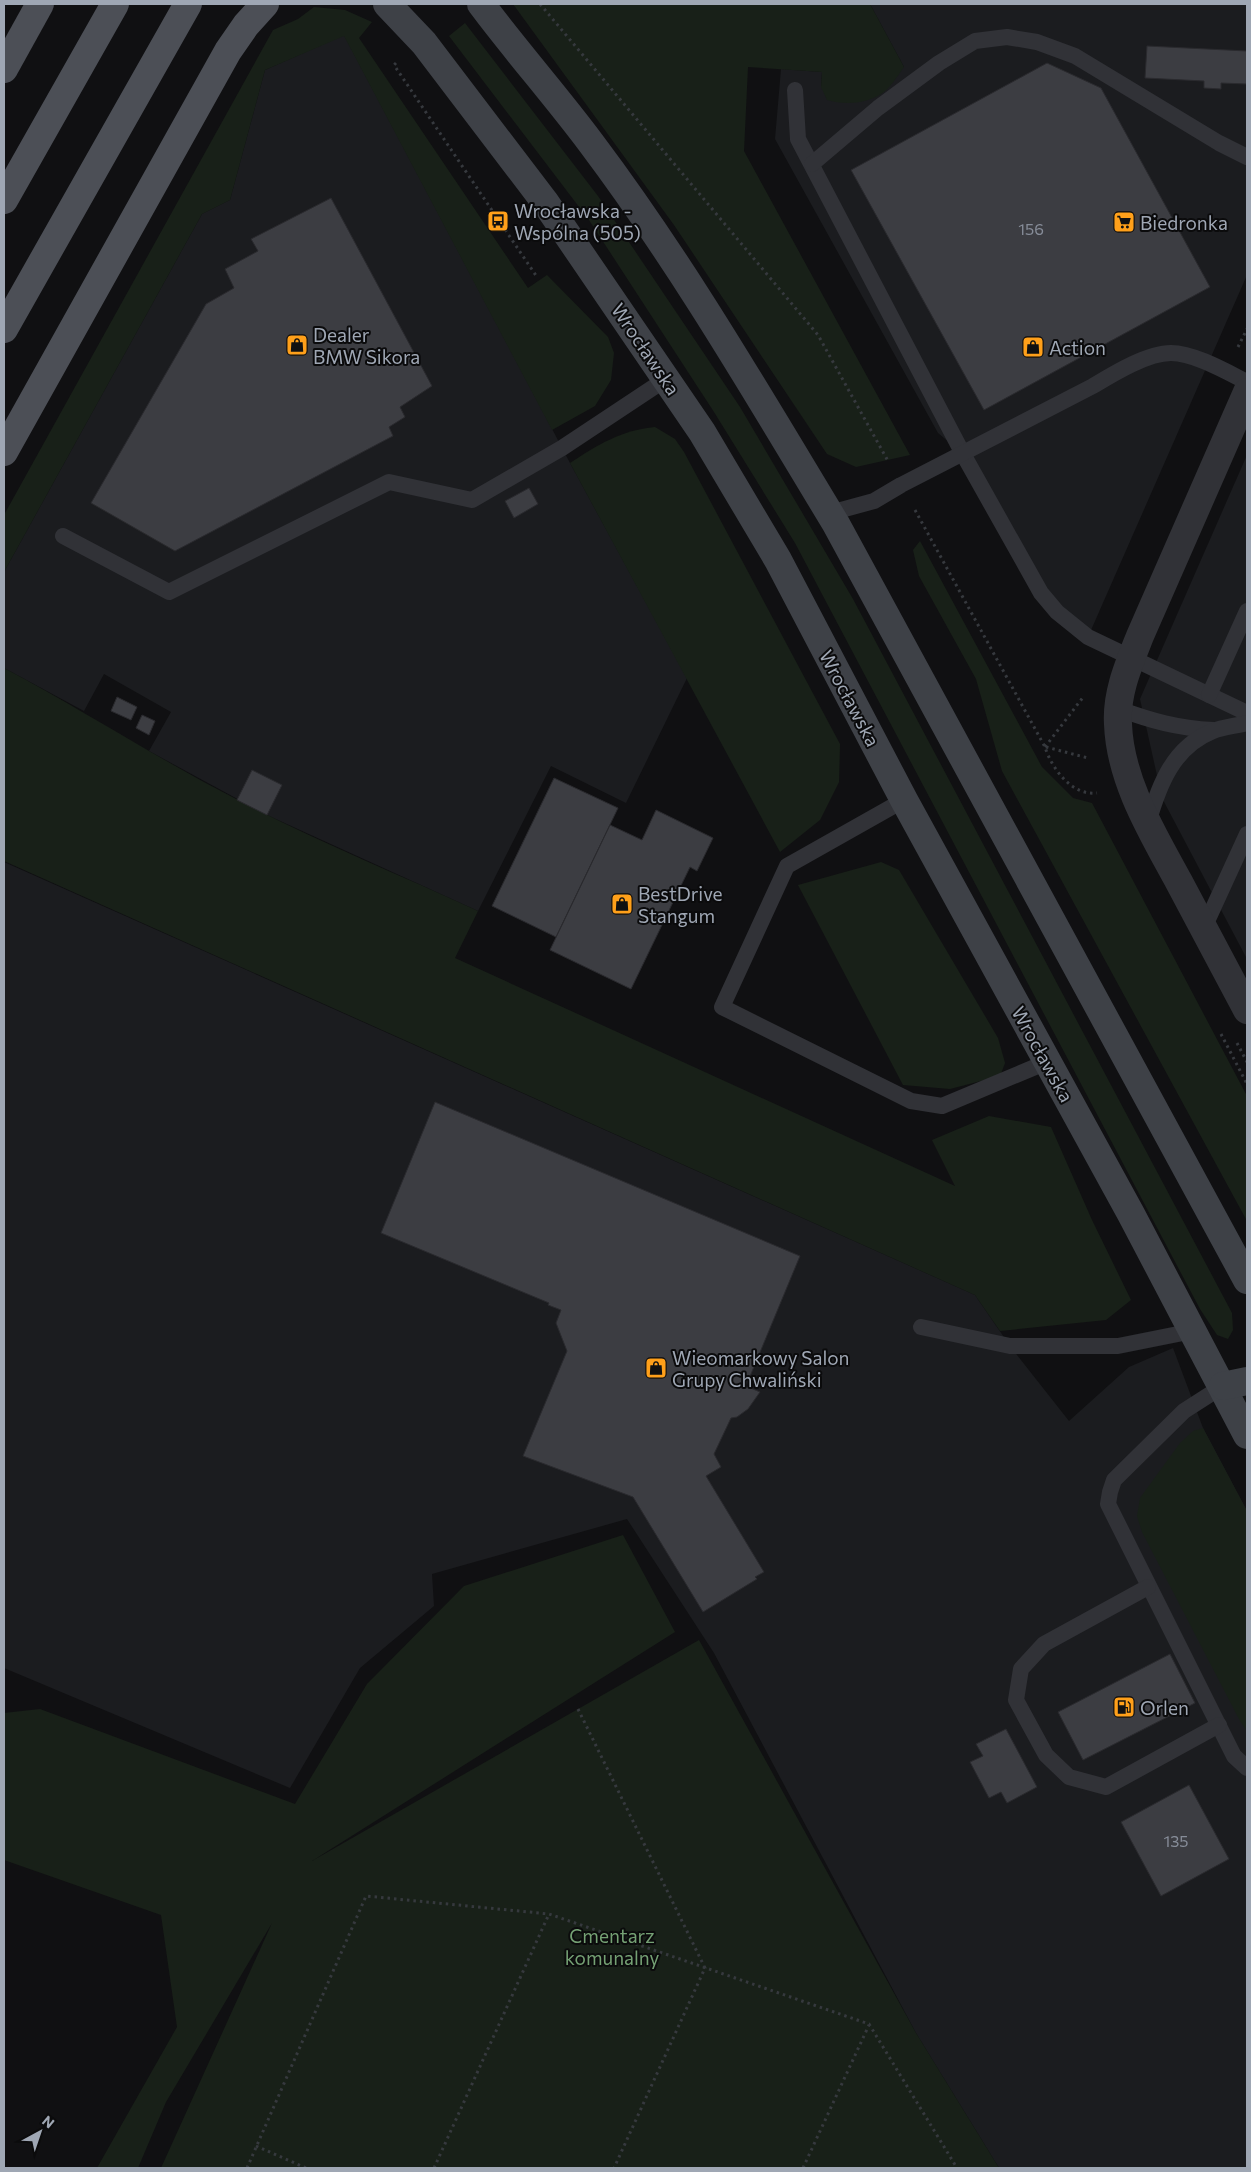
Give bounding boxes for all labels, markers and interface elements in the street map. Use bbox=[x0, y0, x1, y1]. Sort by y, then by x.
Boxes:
place label: Wrocławska - Wspólna (505) bbox=[514, 199, 641, 244]
bus stop icon: Wrocławska - Wspólna (505) bbox=[486, 209, 510, 233]
supermarket icon: Biedronka bbox=[1112, 210, 1136, 234]
place label: Biedronka bbox=[1140, 211, 1228, 234]
house number: 156 bbox=[1018, 219, 1044, 238]
street label: Wrocławska bbox=[607, 299, 685, 399]
place label: Dealer BMW Sikora bbox=[313, 323, 420, 368]
shop icon: Dealer BMW Sikora bbox=[285, 333, 309, 357]
shop icon: Action bbox=[1021, 335, 1045, 359]
place label: Action bbox=[1049, 336, 1106, 359]
street label: Wrocławska bbox=[815, 646, 885, 750]
place label: BestDrive Stangum bbox=[638, 882, 723, 927]
shop icon: BestDrive Stangum bbox=[610, 892, 634, 916]
street label: Wrocławska bbox=[1007, 1002, 1079, 1106]
place label: Wieomarkowy Salon Grupy Chwaliński bbox=[672, 1346, 849, 1391]
shop icon: Wieomarkowy Salon Grupy Chwaliński bbox=[644, 1356, 668, 1380]
fuel station icon: Orlen bbox=[1112, 1695, 1136, 1719]
place label: Orlen bbox=[1140, 1696, 1189, 1719]
house number: 135 bbox=[1163, 1831, 1189, 1850]
park label: Cmentarz komunalny bbox=[565, 1924, 659, 1969]
north arrow bbox=[15, 2107, 65, 2157]
text: N bbox=[39, 2112, 58, 2132]

